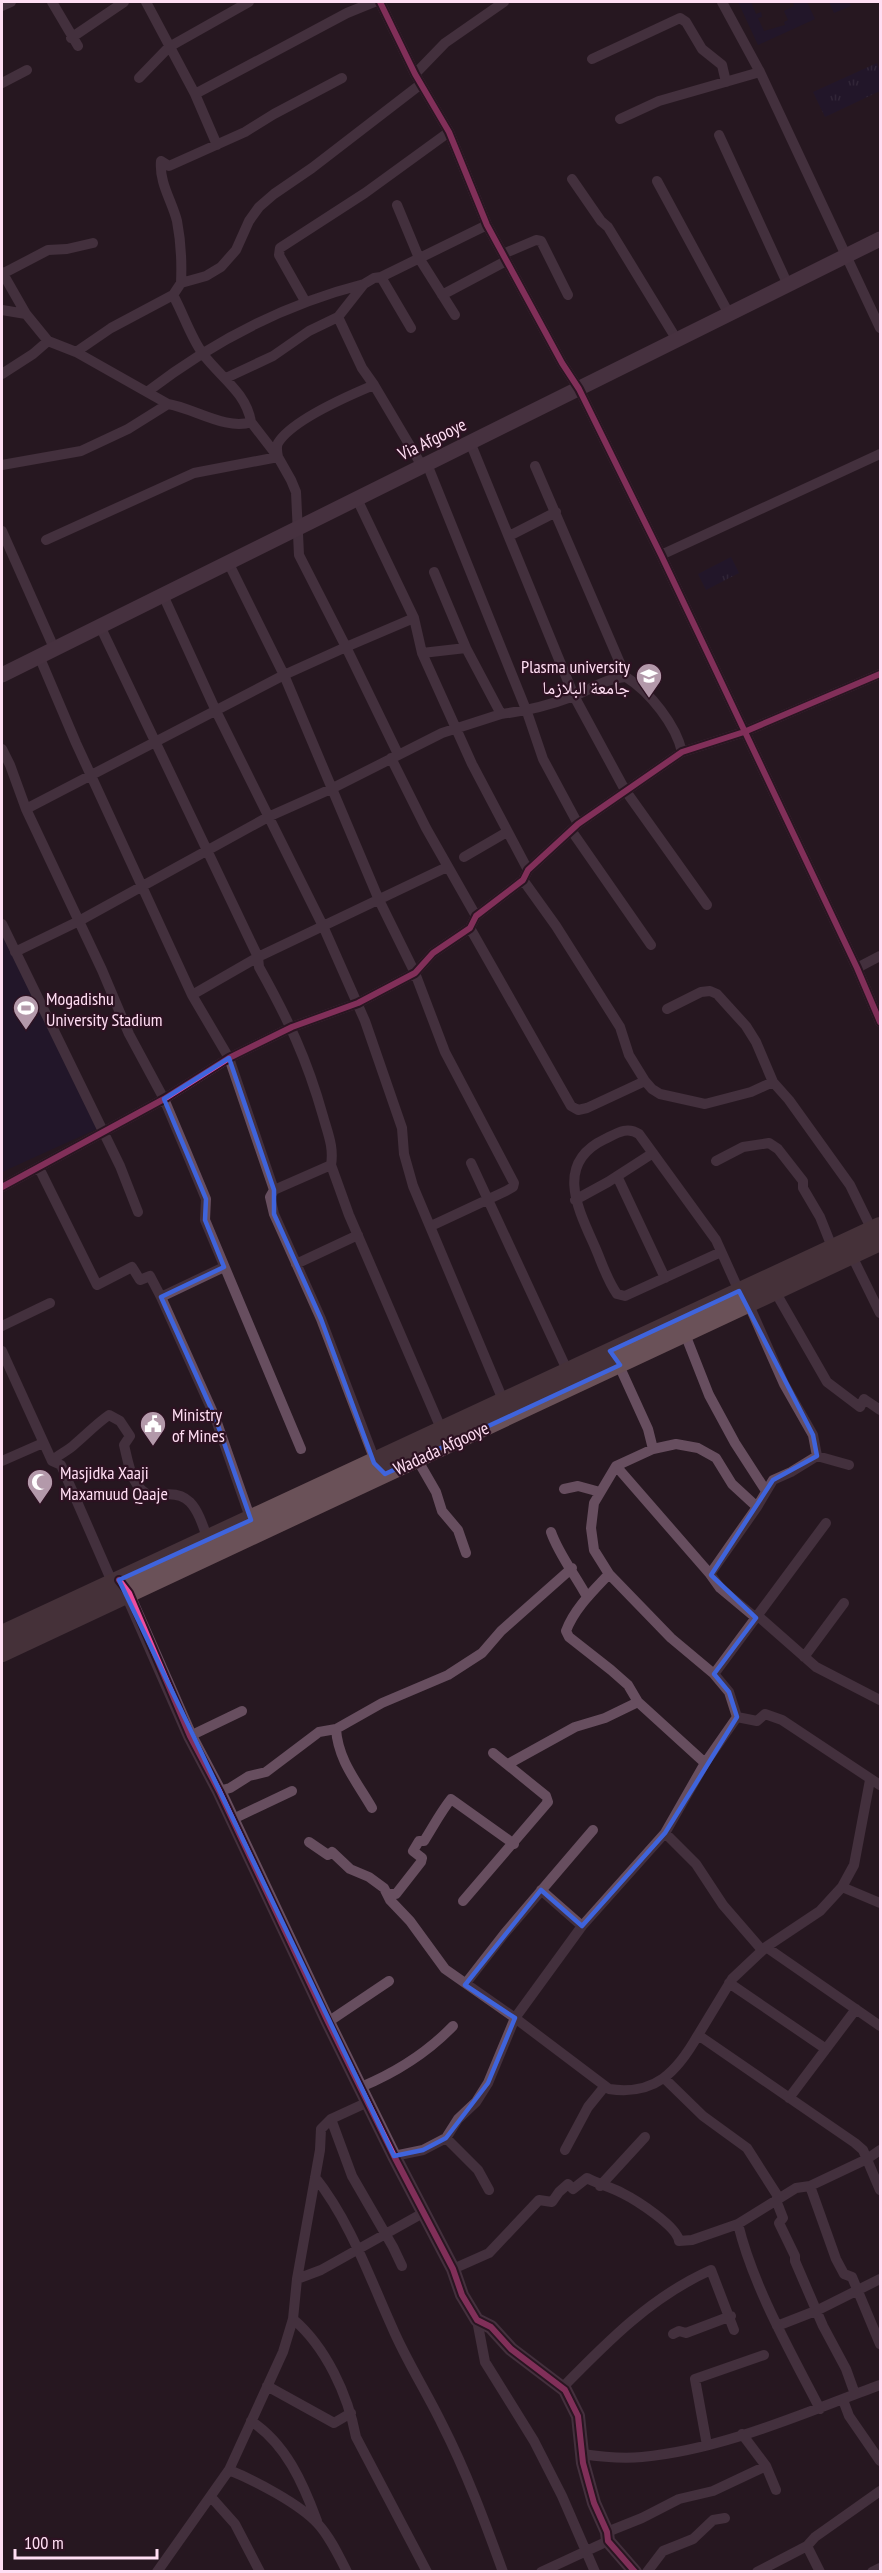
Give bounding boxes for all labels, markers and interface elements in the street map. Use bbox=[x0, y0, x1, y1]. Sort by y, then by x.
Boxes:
street label: Via Afgooye bbox=[393, 413, 470, 466]
place label: Plasma university جامعة البلازما bbox=[521, 655, 630, 699]
school or university icon: Plasma university جامعة البلازما bbox=[634, 661, 664, 699]
place label: Mogadishu University Stadium bbox=[46, 987, 163, 1031]
sports icon: Mogadishu University Stadium bbox=[11, 993, 41, 1031]
place label: Ministry of Mines bbox=[172, 1403, 225, 1447]
public building icon: Ministry of Mines bbox=[138, 1409, 168, 1447]
street label: Wadada Afgooye bbox=[390, 1416, 492, 1480]
place label: Masjidka Xaaji Maxamuud Qaaje bbox=[60, 1461, 168, 1505]
mosque icon: Masjidka Xaaji Maxamuud Qaaje bbox=[25, 1467, 55, 1505]
scale bar bbox=[15, 2522, 158, 2560]
text: 100 m bbox=[24, 2531, 64, 2554]

